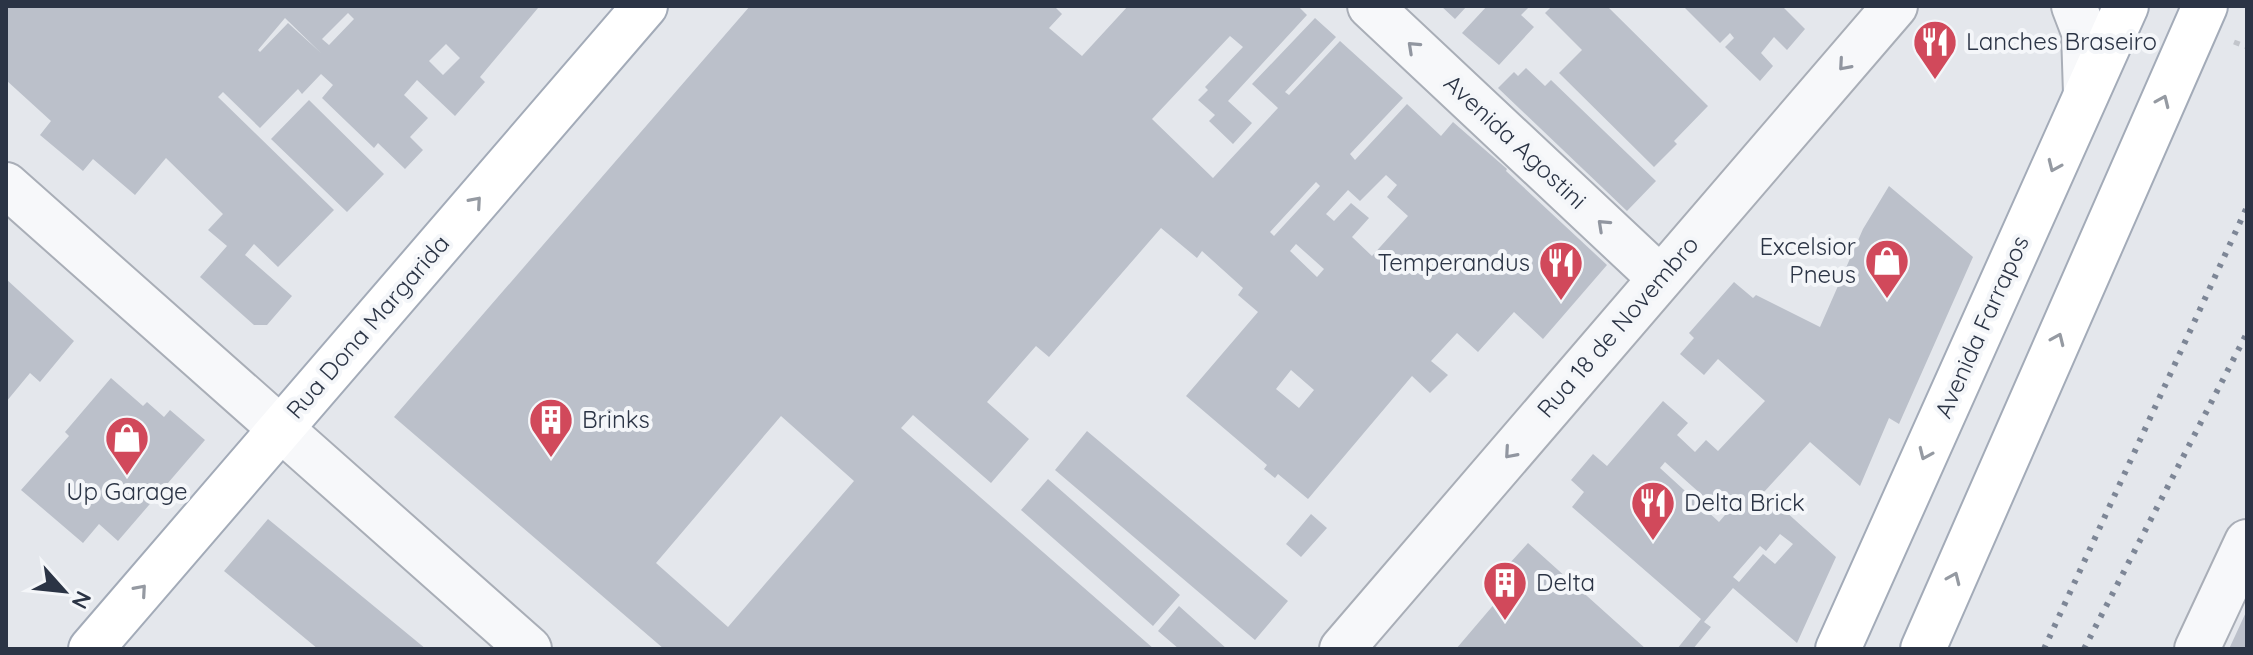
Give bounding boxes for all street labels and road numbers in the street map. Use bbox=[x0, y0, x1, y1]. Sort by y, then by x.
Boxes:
street label: Avenida Agostini bbox=[1438, 68, 1593, 215]
street label: Rua Dona Margarida bbox=[279, 228, 455, 424]
street label: Rua 18 de Novembro bbox=[1530, 229, 1704, 423]
street label: Avenida Farrapos bbox=[1927, 231, 2035, 422]

